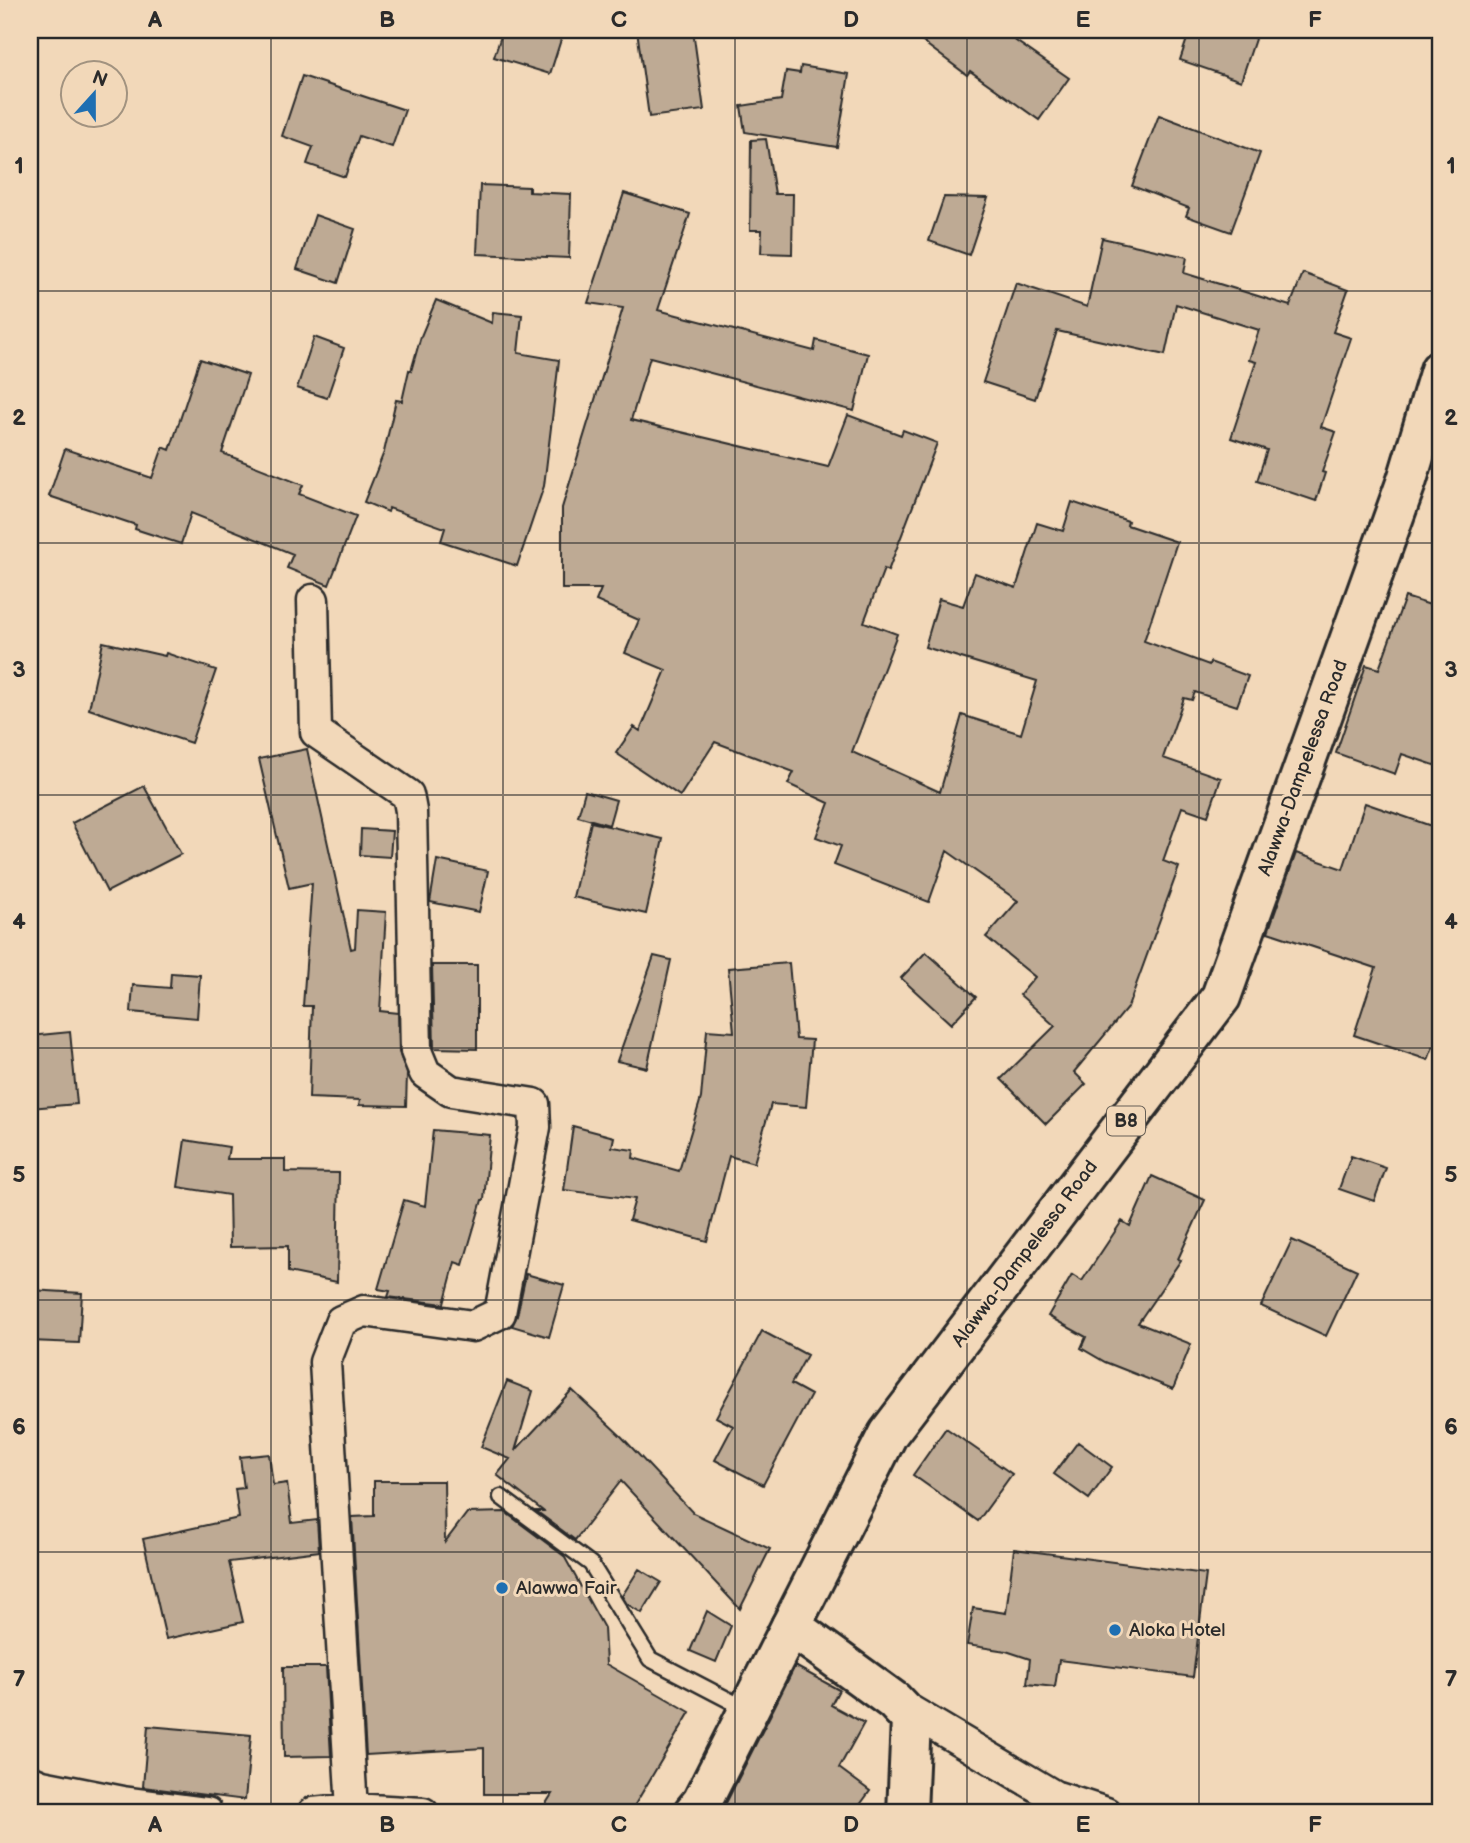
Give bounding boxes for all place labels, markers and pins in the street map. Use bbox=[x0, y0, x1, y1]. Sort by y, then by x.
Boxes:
place label: Alawwa Fair bbox=[516, 1577, 618, 1600]
marker: Alawwa Fair bbox=[494, 1580, 510, 1596]
place label: Aloka Hotel bbox=[1129, 1619, 1226, 1642]
marker: Aloka Hotel bbox=[1107, 1622, 1123, 1638]

